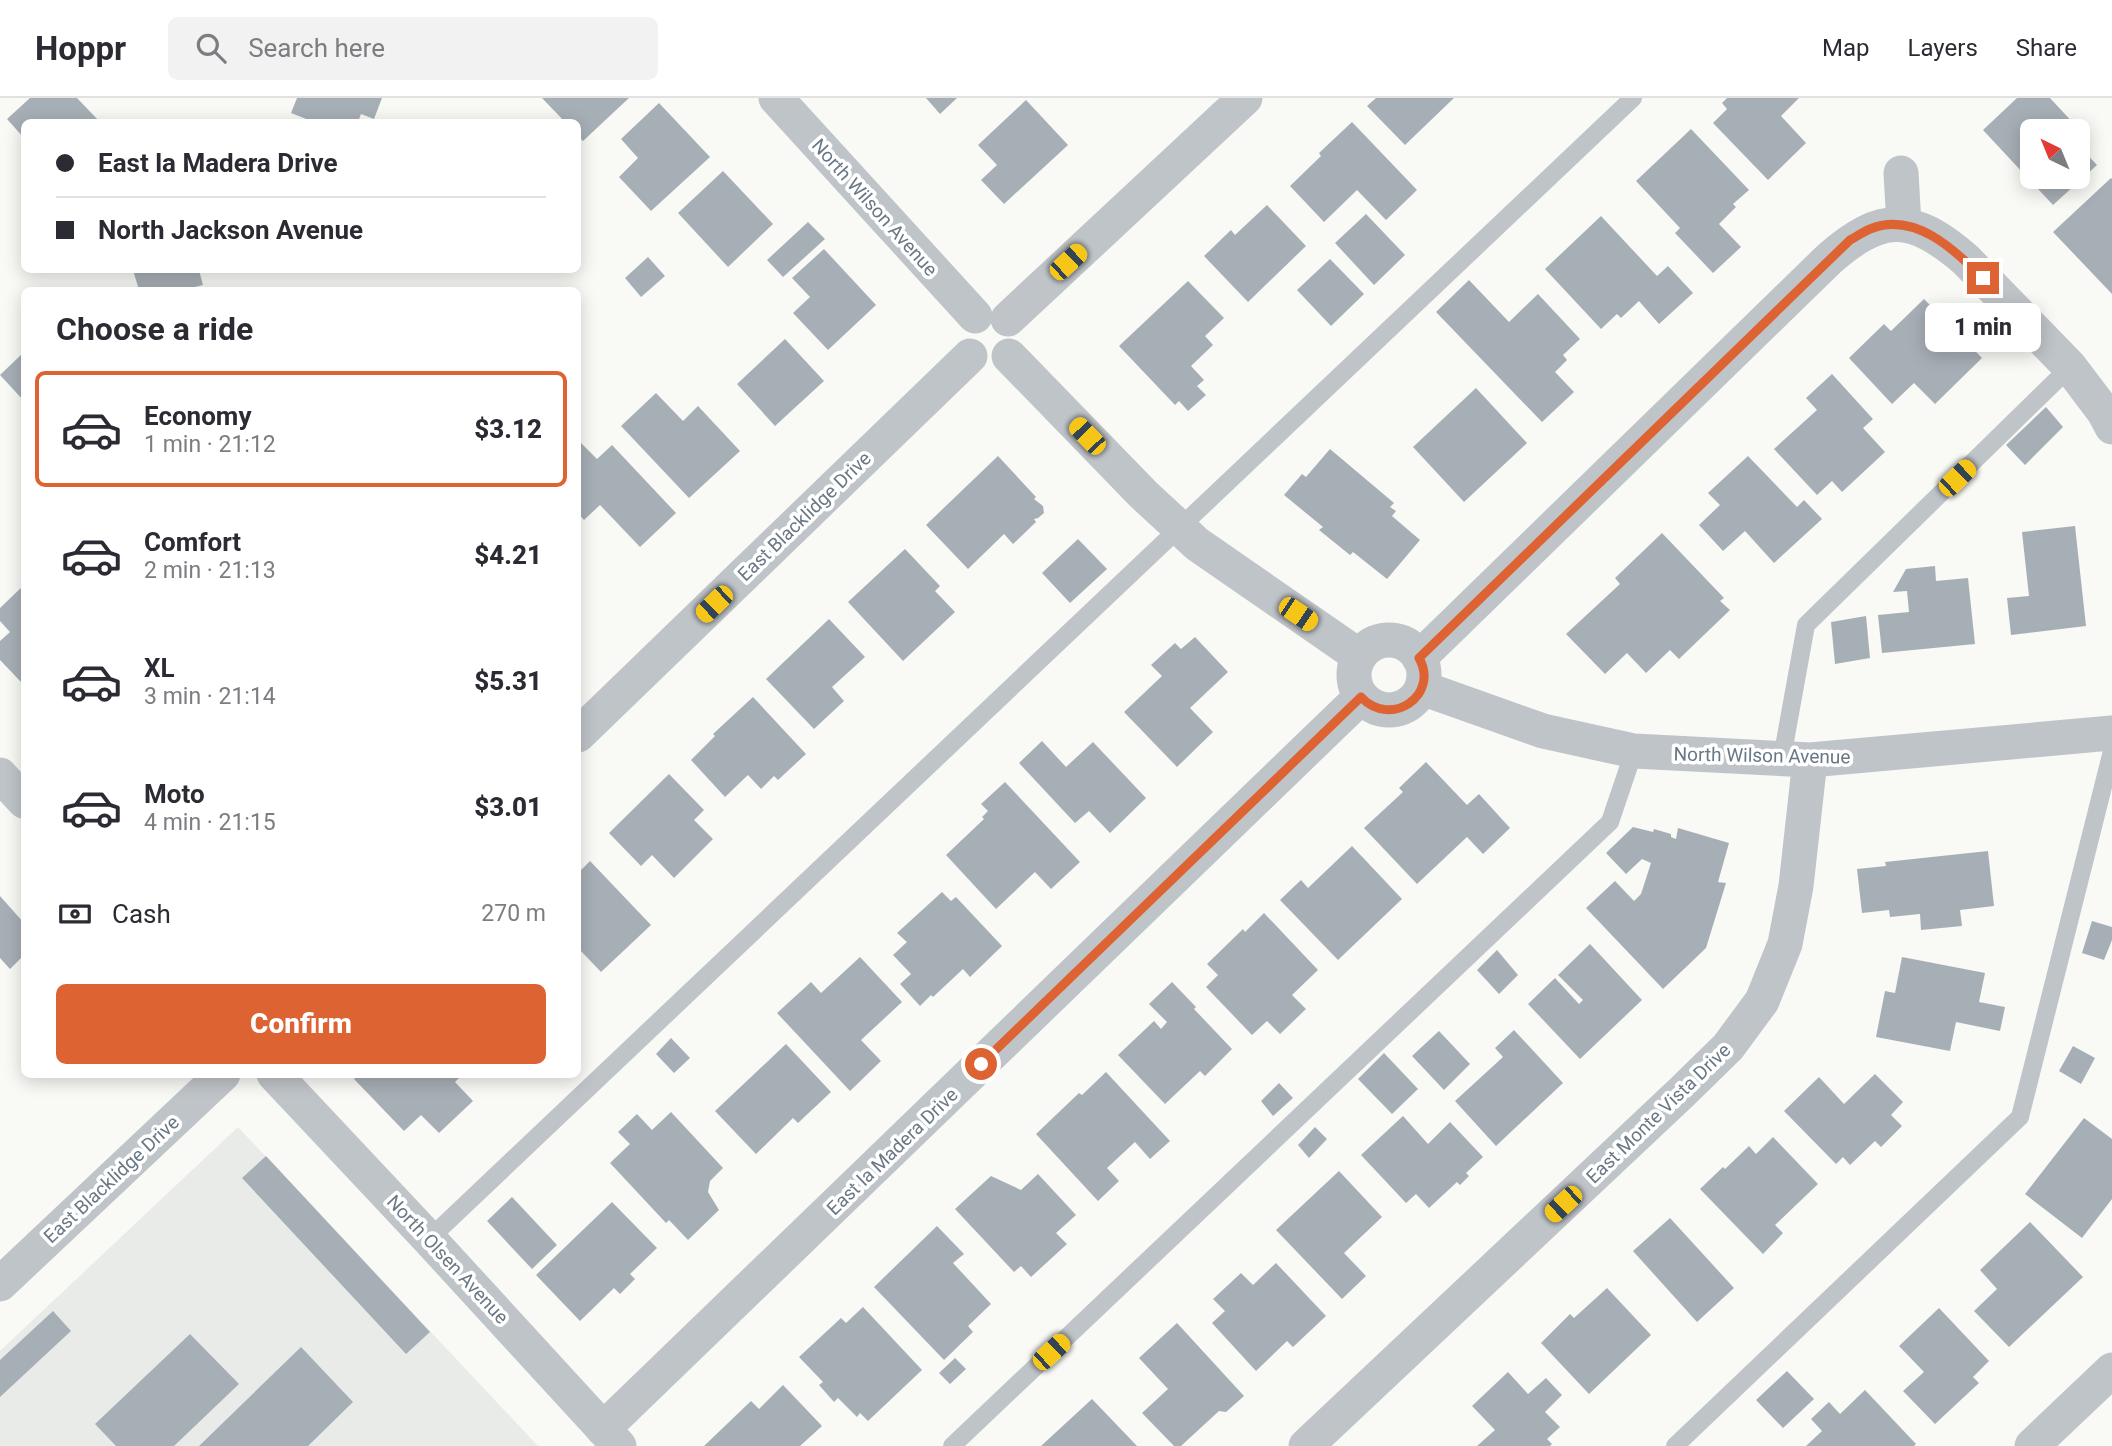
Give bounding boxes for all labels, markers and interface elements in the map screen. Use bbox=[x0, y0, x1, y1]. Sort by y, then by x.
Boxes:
search box bbox=[168, 17, 658, 80]
text: Hoppr bbox=[35, 29, 126, 68]
icon: search bbox=[192, 29, 230, 67]
text: Search here bbox=[248, 33, 385, 63]
text: Map bbox=[1822, 34, 1870, 62]
text: Layers bbox=[1908, 34, 1978, 62]
text: Share bbox=[2016, 34, 2077, 62]
north arrow bbox=[2020, 119, 2090, 189]
map controls bbox=[2020, 119, 2090, 189]
street label: North Wilson Avenue bbox=[807, 134, 942, 281]
text: East la Madera Drive bbox=[98, 148, 338, 178]
text: North Jackson Avenue bbox=[98, 215, 363, 245]
car bbox=[1046, 240, 1091, 284]
route end bbox=[1967, 262, 1999, 294]
callout: 1 min bbox=[1925, 302, 2041, 352]
text: Choose a ride bbox=[56, 310, 253, 348]
text: 1 min bbox=[1954, 314, 2012, 341]
icon: car bbox=[60, 398, 123, 461]
text: Economy bbox=[144, 401, 251, 431]
text: $3.12 bbox=[474, 414, 542, 444]
car bbox=[1065, 414, 1110, 458]
text: 1 min · 21:12 bbox=[144, 431, 276, 458]
street label: East Blacklidge Drive bbox=[733, 447, 876, 586]
car bbox=[1935, 456, 1980, 500]
icon: car bbox=[60, 524, 123, 587]
text: Comfort bbox=[144, 527, 241, 557]
text: $4.21 bbox=[474, 540, 542, 570]
text: 2 min · 21:13 bbox=[144, 557, 276, 584]
car bbox=[692, 582, 737, 626]
car bbox=[1275, 594, 1322, 634]
icon: car bbox=[60, 650, 123, 713]
text: XL bbox=[144, 653, 175, 683]
text: $5.31 bbox=[474, 666, 542, 696]
text: 3 min · 21:14 bbox=[144, 683, 276, 710]
street label: North Wilson Avenue bbox=[1673, 742, 1851, 769]
icon: car bbox=[60, 776, 123, 839]
text: Moto bbox=[144, 779, 205, 809]
text: $3.01 bbox=[474, 792, 542, 822]
text: 4 min · 21:15 bbox=[144, 809, 276, 836]
icon: cash bbox=[56, 895, 94, 933]
text: Cash bbox=[112, 899, 171, 929]
text: 270 m bbox=[481, 900, 546, 927]
button: Confirm bbox=[56, 984, 546, 1064]
street label: East Monte Vista Drive bbox=[1582, 1039, 1735, 1188]
route start bbox=[965, 1048, 997, 1080]
street label: East la Madera Drive bbox=[822, 1083, 963, 1220]
street label: East Blacklidge Drive bbox=[39, 1111, 184, 1248]
car bbox=[1541, 1182, 1586, 1226]
street label: North Olsen Avenue bbox=[382, 1190, 513, 1328]
car bbox=[1029, 1330, 1074, 1374]

